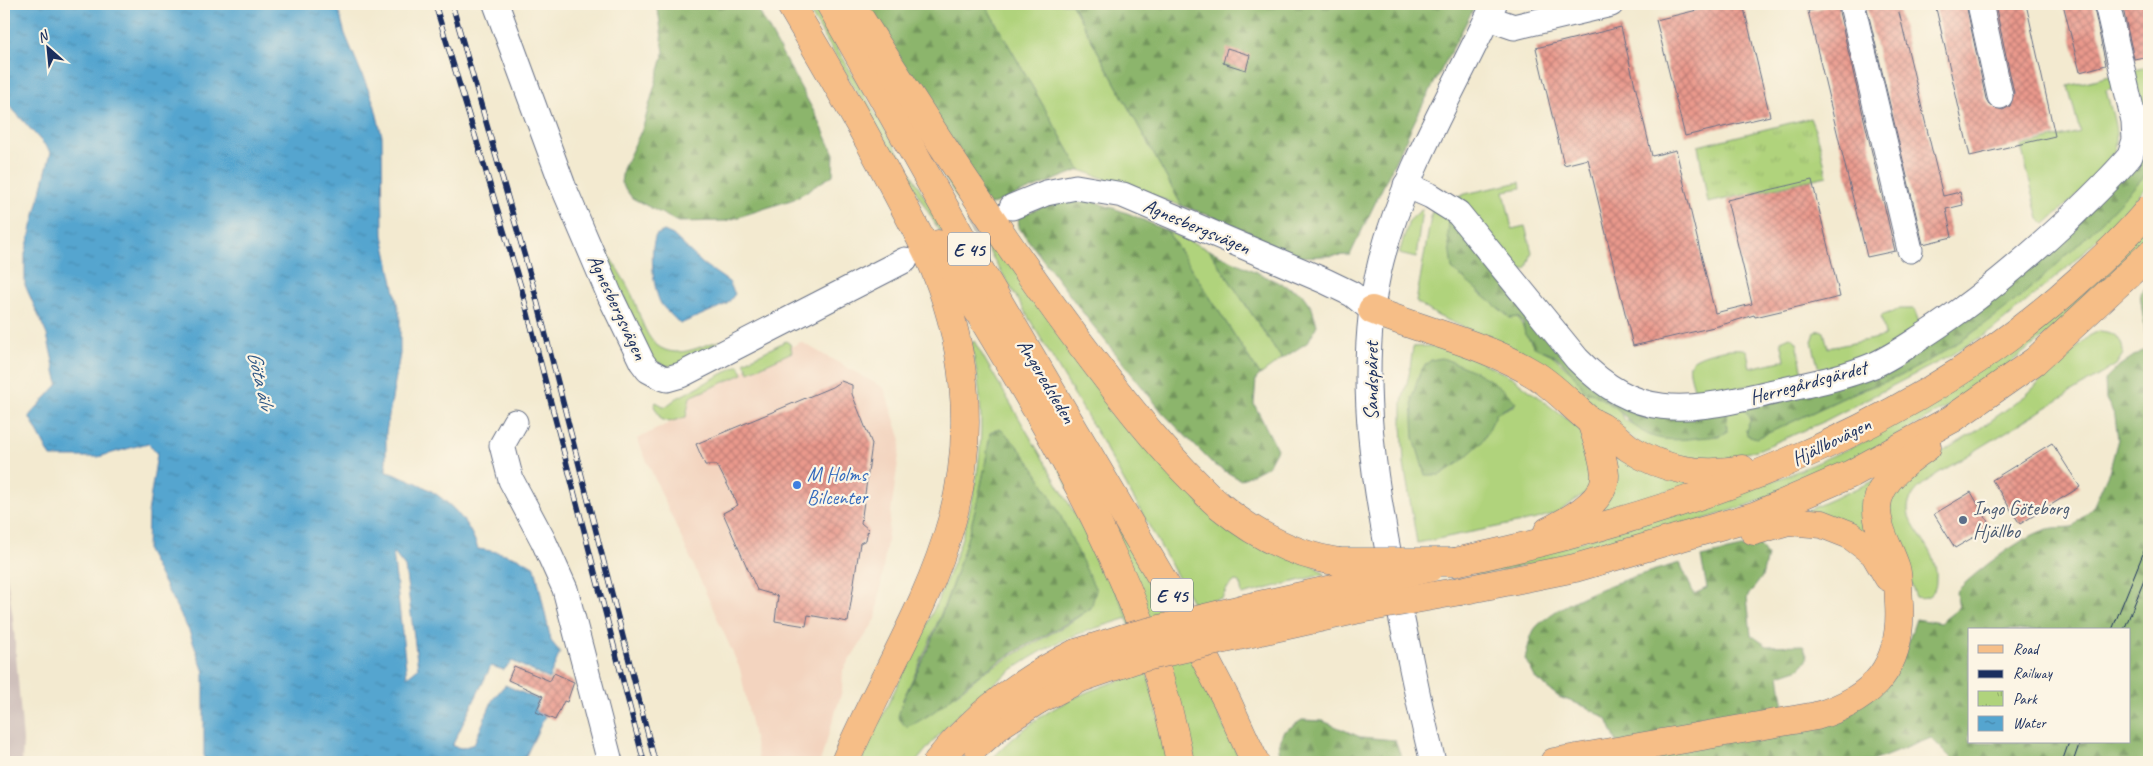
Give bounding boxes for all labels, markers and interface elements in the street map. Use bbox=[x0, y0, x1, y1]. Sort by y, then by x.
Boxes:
north arrow bbox=[22, 22, 72, 72]
text: N bbox=[35, 26, 52, 46]
street label: Agnesbergsvägen bbox=[1140, 193, 1255, 261]
road number: E 45 bbox=[948, 232, 990, 266]
street label: Agnesbergsvägen bbox=[582, 250, 653, 365]
street label: Angeredsleden bbox=[1012, 335, 1082, 429]
street label: Sandspåret bbox=[1359, 339, 1384, 420]
water label: Göta älv bbox=[242, 349, 281, 414]
street label: Herregårdsgärdet bbox=[1747, 354, 1873, 410]
street label: Hjällbovägen bbox=[1788, 411, 1876, 471]
place label: M Holms Bilcenter bbox=[807, 462, 869, 510]
marker: M Holms Bilcenter bbox=[791, 479, 803, 491]
place label: Ingo Göteborg Hjällbo bbox=[1973, 496, 2070, 544]
marker: Ingo Göteborg Hjällbo bbox=[1957, 514, 1969, 526]
road number: E 45 bbox=[1151, 578, 1193, 612]
legend bbox=[1968, 628, 2130, 744]
text: Road bbox=[2013, 640, 2040, 659]
text: Railway bbox=[2013, 664, 2054, 683]
text: Park bbox=[2013, 690, 2038, 709]
text: Water bbox=[2013, 714, 2047, 733]

